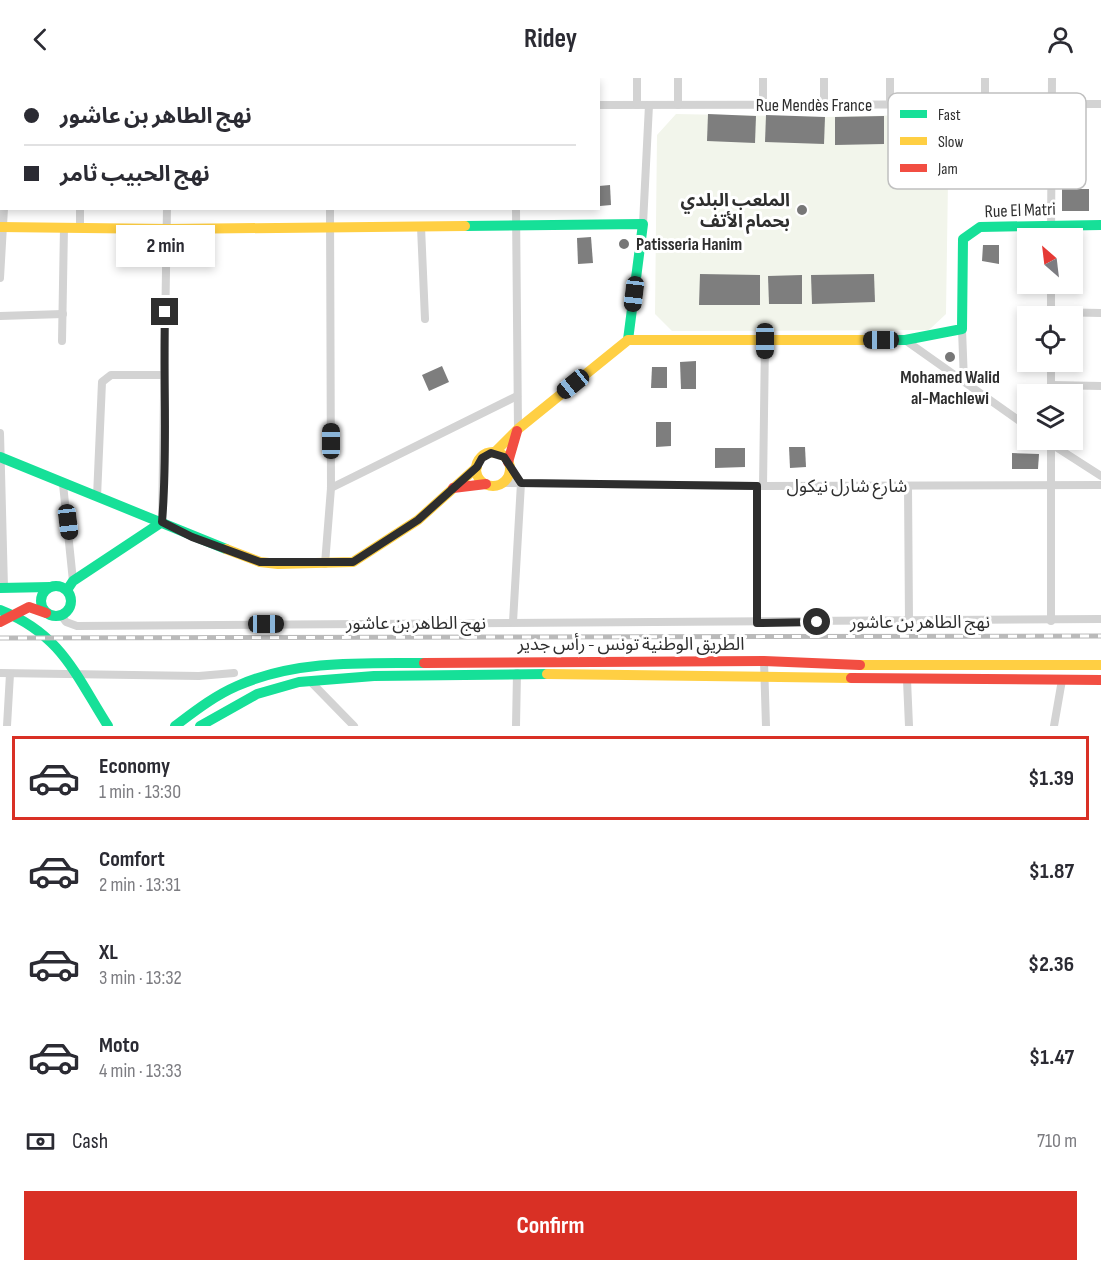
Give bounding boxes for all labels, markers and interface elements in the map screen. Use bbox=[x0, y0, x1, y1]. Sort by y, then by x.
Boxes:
icon: back bbox=[24, 23, 57, 56]
text: Ridey bbox=[524, 23, 577, 55]
icon: person bbox=[1044, 23, 1077, 56]
legend bbox=[888, 93, 1086, 189]
street label: Rue Mendès France bbox=[756, 95, 872, 116]
text: نهج الطاهر بن عاشور bbox=[60, 103, 252, 130]
text: Fast bbox=[938, 106, 961, 125]
text: Slow bbox=[938, 133, 963, 152]
text: Jam bbox=[937, 160, 958, 179]
text: نهج الحبيب ثامر bbox=[60, 161, 210, 188]
place label: الملعب البلدي بحمام الأتف bbox=[681, 190, 790, 234]
street label: Rue El Matri bbox=[984, 199, 1056, 222]
marker: الملعب البلدي بحمام الأتف bbox=[795, 203, 809, 217]
callout: 2 min bbox=[116, 225, 214, 267]
north arrow bbox=[1017, 228, 1083, 294]
map controls bbox=[1017, 228, 1083, 450]
text: 2 min bbox=[146, 234, 185, 258]
place label: Patisseria Hanim bbox=[636, 234, 742, 255]
marker: Patisseria Hanim bbox=[617, 237, 631, 251]
car bbox=[623, 275, 645, 313]
route end bbox=[151, 298, 178, 325]
button: locate bbox=[1017, 306, 1083, 372]
car bbox=[756, 323, 774, 359]
car bbox=[863, 331, 899, 349]
marker: Mohamed Walid al-Machlewi bbox=[943, 350, 957, 364]
car bbox=[553, 366, 593, 402]
place label: Mohamed Walid al-Machlewi bbox=[900, 367, 1000, 409]
button: layers bbox=[1017, 384, 1083, 450]
car bbox=[322, 423, 340, 459]
street label: شارع شارل نيكول bbox=[787, 476, 907, 500]
car bbox=[57, 503, 79, 541]
route start bbox=[803, 608, 830, 635]
street label: نهج الطاهر بن عاشور bbox=[849, 612, 990, 635]
street label: نهج الطاهر بن عاشور bbox=[345, 613, 486, 636]
car bbox=[248, 615, 284, 633]
street label: الطريق الوطنية تونس - رأس جدير bbox=[517, 633, 744, 655]
icon: car bbox=[27, 751, 81, 805]
text: Economy bbox=[99, 753, 170, 780]
text: $1.39 bbox=[1028, 765, 1074, 792]
text: 1 min · 13:30 bbox=[99, 780, 181, 804]
icon: car bbox=[27, 844, 81, 898]
text: Comfort bbox=[99, 846, 165, 873]
text: $1.87 bbox=[1029, 858, 1074, 885]
text: 2 min · 13:31 bbox=[99, 873, 180, 897]
icon: car bbox=[27, 937, 81, 991]
text: XL bbox=[99, 939, 118, 966]
text: $2.36 bbox=[1028, 951, 1074, 978]
text: 3 min · 13:32 bbox=[99, 966, 182, 990]
icon: car bbox=[27, 1030, 81, 1084]
text: Moto bbox=[99, 1032, 139, 1059]
text: $1.47 bbox=[1029, 1044, 1074, 1071]
text: 4 min · 13:33 bbox=[99, 1059, 182, 1083]
icon: cash bbox=[24, 1125, 57, 1158]
text: Cash bbox=[72, 1128, 108, 1155]
text: 710 m bbox=[1037, 1129, 1077, 1153]
button: Confirm bbox=[24, 1191, 1077, 1260]

